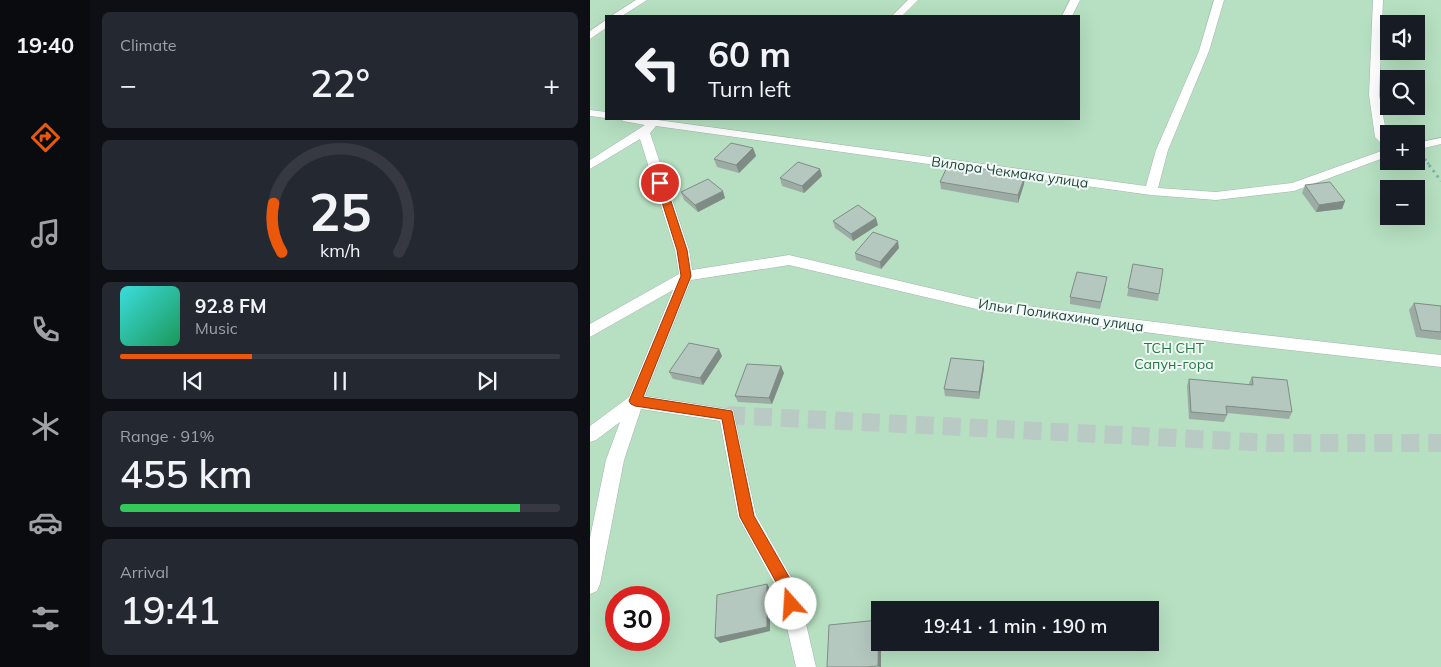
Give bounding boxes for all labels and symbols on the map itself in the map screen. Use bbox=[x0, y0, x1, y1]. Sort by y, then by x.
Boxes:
street label: Вилора Чекмака улица bbox=[930, 152, 1090, 192]
pin bbox=[639, 162, 681, 204]
street label: Ильи Поликахина улица bbox=[977, 294, 1145, 336]
park label: ТСН СНТ Сапун-гора bbox=[1134, 339, 1214, 373]
position arrow bbox=[764, 577, 816, 629]
speed limit sign: 30 bbox=[605, 586, 670, 651]

